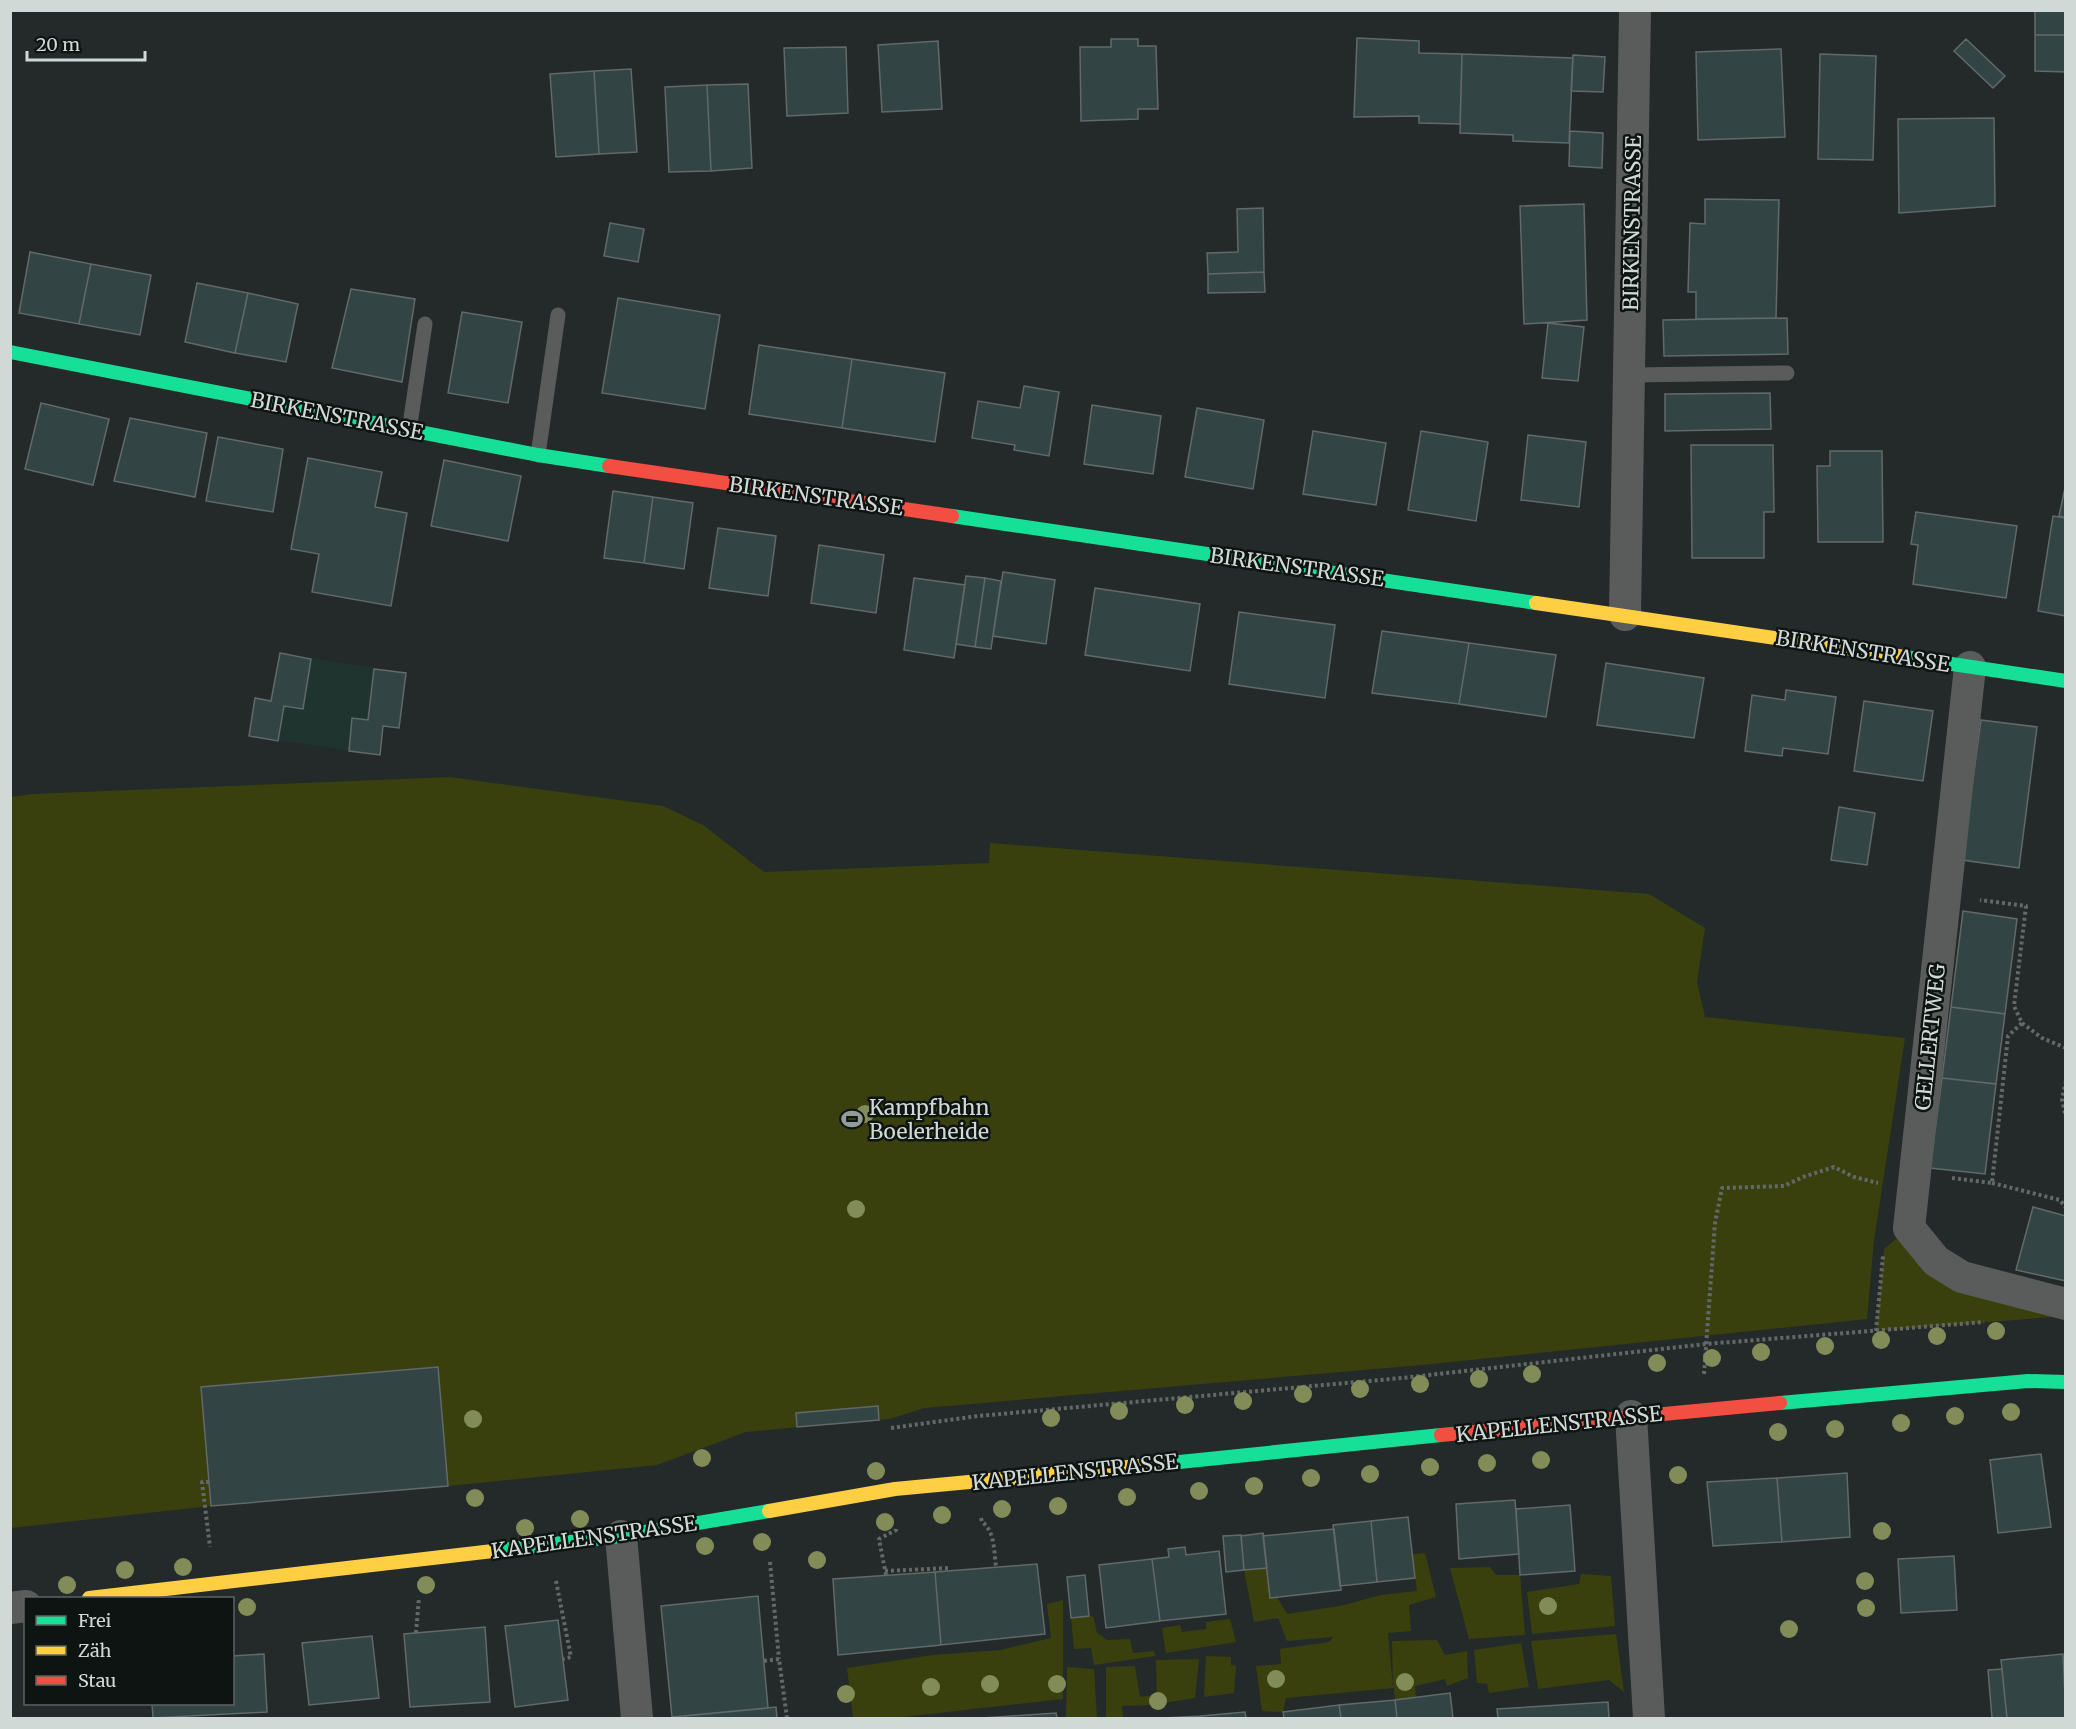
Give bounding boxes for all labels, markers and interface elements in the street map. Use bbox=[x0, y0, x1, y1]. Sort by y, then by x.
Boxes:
scale bar bbox=[27, 24, 146, 62]
text: 20 m bbox=[36, 33, 80, 56]
street label: BIRKENSTRASSE bbox=[1617, 134, 1647, 311]
street label: BIRKENSTRASSE bbox=[248, 386, 426, 446]
street label: BIRKENSTRASSE bbox=[727, 470, 905, 522]
street label: BIRKENSTRASSE bbox=[1208, 541, 1386, 593]
street label: BIRKENSTRASSE bbox=[1774, 624, 1952, 678]
street label: GELLERTWEG bbox=[1909, 962, 1951, 1112]
place label: Kampfbahn Boelerheide bbox=[869, 1094, 989, 1145]
sports icon: Kampfbahn Boelerheide bbox=[840, 1107, 864, 1131]
street label: KAPELLENSTRASSE bbox=[1455, 1400, 1664, 1448]
street label: KAPELLENSTRASSE bbox=[971, 1448, 1180, 1496]
street label: KAPELLENSTRASSE bbox=[490, 1509, 699, 1565]
legend bbox=[24, 1597, 234, 1705]
text: Frei bbox=[78, 1609, 112, 1632]
text: Zäh bbox=[78, 1639, 112, 1662]
text: Stau bbox=[78, 1669, 116, 1692]

